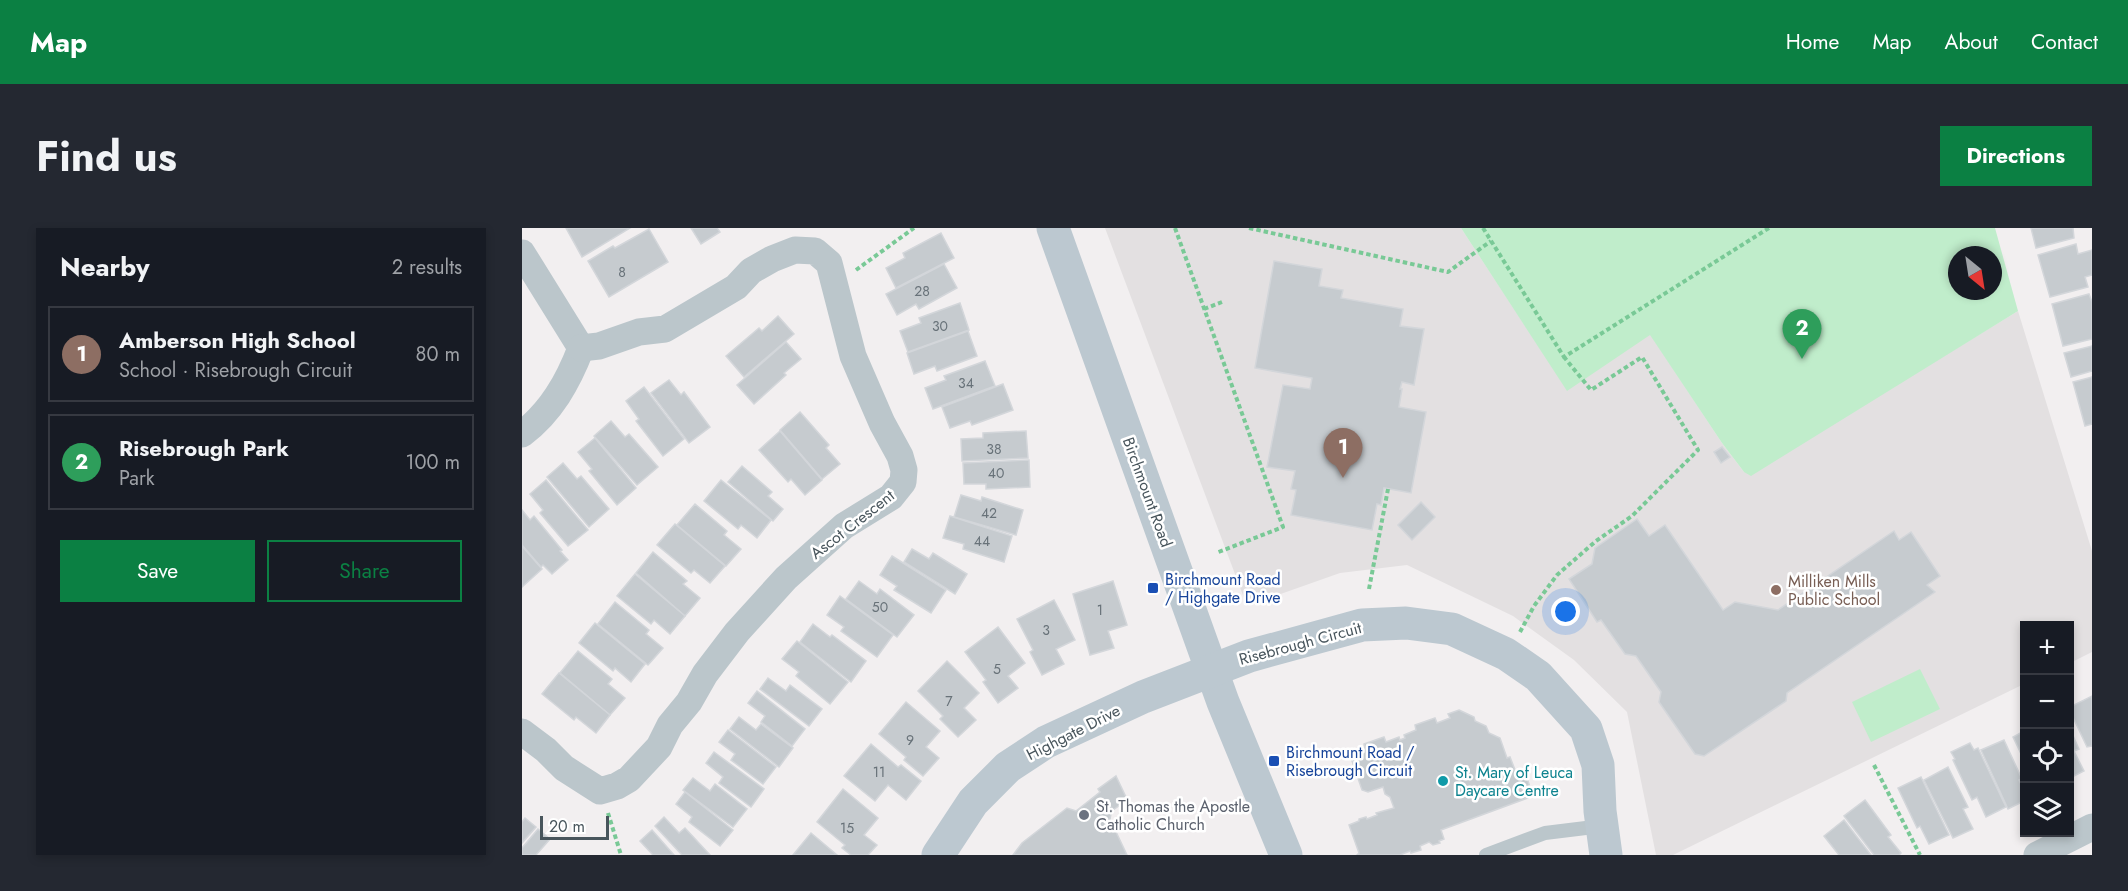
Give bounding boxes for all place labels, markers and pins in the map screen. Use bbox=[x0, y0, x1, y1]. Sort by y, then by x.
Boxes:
pin: 2 bbox=[1782, 310, 1822, 359]
pin: 1 bbox=[1324, 428, 1362, 478]
place label: Birchmount Road / Highgate Drive bbox=[1165, 568, 1281, 609]
place label: Milliken Mills Public School bbox=[1788, 570, 1880, 611]
marker: Birchmount Road / Highgate Drive bbox=[1146, 581, 1160, 595]
marker: Milliken Mills Public School bbox=[1769, 583, 1783, 597]
place label: Birchmount Road / Risebrough Circuit bbox=[1286, 741, 1415, 782]
marker: Birchmount Road / Risebrough Circuit bbox=[1267, 754, 1281, 768]
place label: St. Mary of Leuca Daycare Centre bbox=[1455, 761, 1573, 802]
marker: St. Mary of Leuca Daycare Centre bbox=[1436, 774, 1450, 788]
place label: St. Thomas the Apostle Catholic Church bbox=[1096, 795, 1250, 836]
marker: St. Thomas the Apostle Catholic Church bbox=[1077, 808, 1091, 822]

